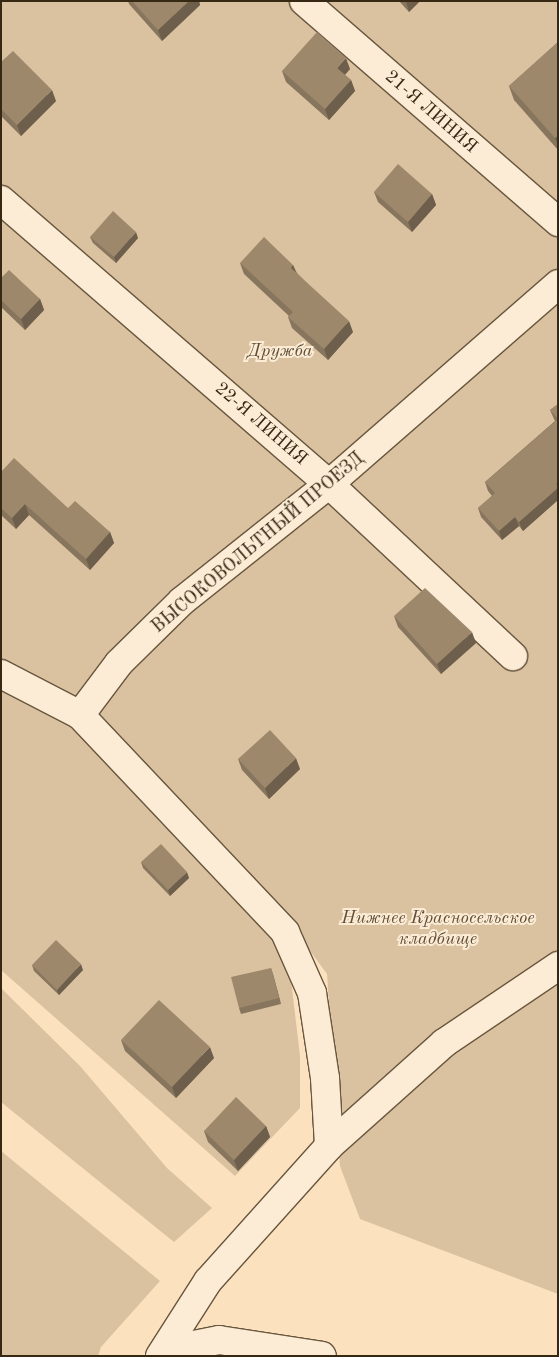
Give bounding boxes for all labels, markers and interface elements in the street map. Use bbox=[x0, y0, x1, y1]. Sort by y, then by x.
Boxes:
street label: 21-Я ЛИНИЯ bbox=[380, 66, 482, 158]
park label: Дружба bbox=[248, 340, 312, 362]
street label: 22-Я ЛИНИЯ bbox=[210, 378, 312, 470]
street label: ВЫСОКОВОЛЬТНЫЙ ПРОЕЗД bbox=[148, 448, 368, 638]
park label: Нижнее Красносельское кладбище bbox=[341, 908, 535, 951]

